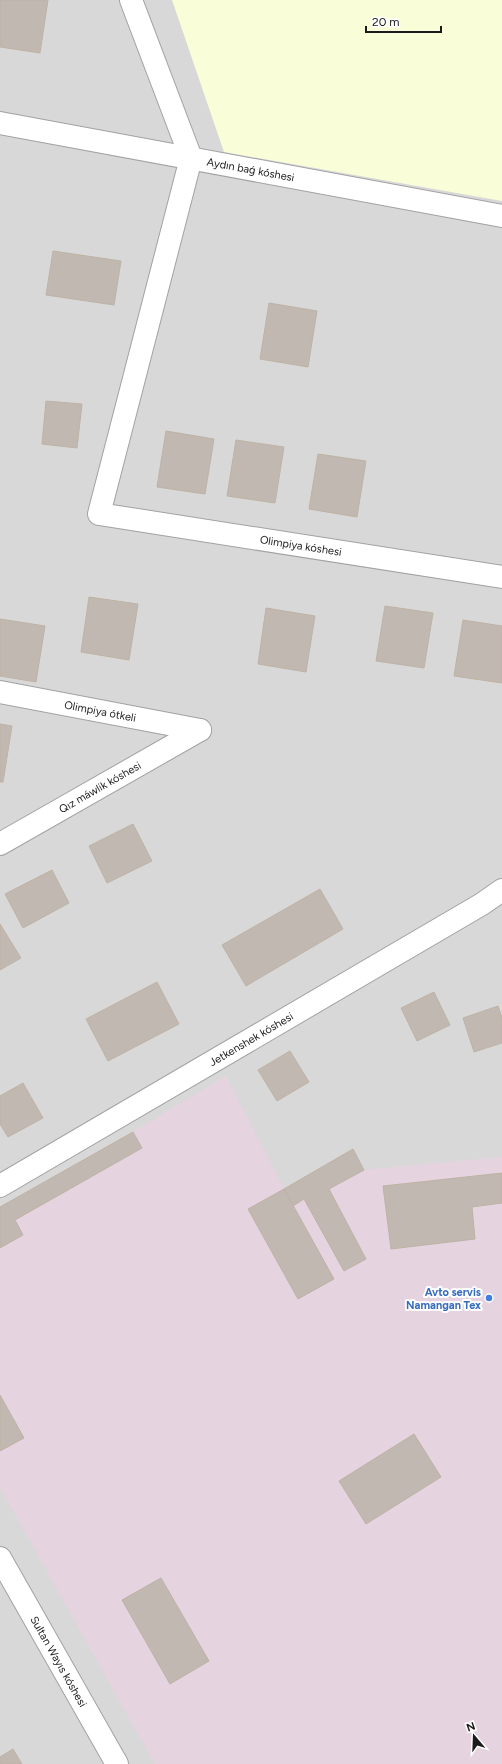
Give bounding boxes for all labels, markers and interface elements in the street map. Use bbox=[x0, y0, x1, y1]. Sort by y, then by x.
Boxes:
scale bar bbox=[366, 8, 441, 34]
text: 20 m bbox=[372, 15, 400, 29]
street label: Aydın baǵ kóshesi bbox=[206, 155, 296, 184]
street label: Olimpiya kóshesi bbox=[259, 533, 343, 558]
street label: Olimpiya ótkeli bbox=[63, 698, 137, 724]
street label: Qız máwlik kóshesi bbox=[57, 759, 143, 816]
street label: Jetkenshek kóshesi bbox=[207, 1009, 296, 1069]
place label: Avto servis Namangan Tex bbox=[406, 1286, 481, 1312]
marker: Avto servis Namangan Tex bbox=[484, 1293, 494, 1303]
street label: Sultan Wayıs kóshesi bbox=[28, 1614, 90, 1709]
north arrow bbox=[454, 1716, 494, 1756]
text: N bbox=[465, 1719, 477, 1735]

